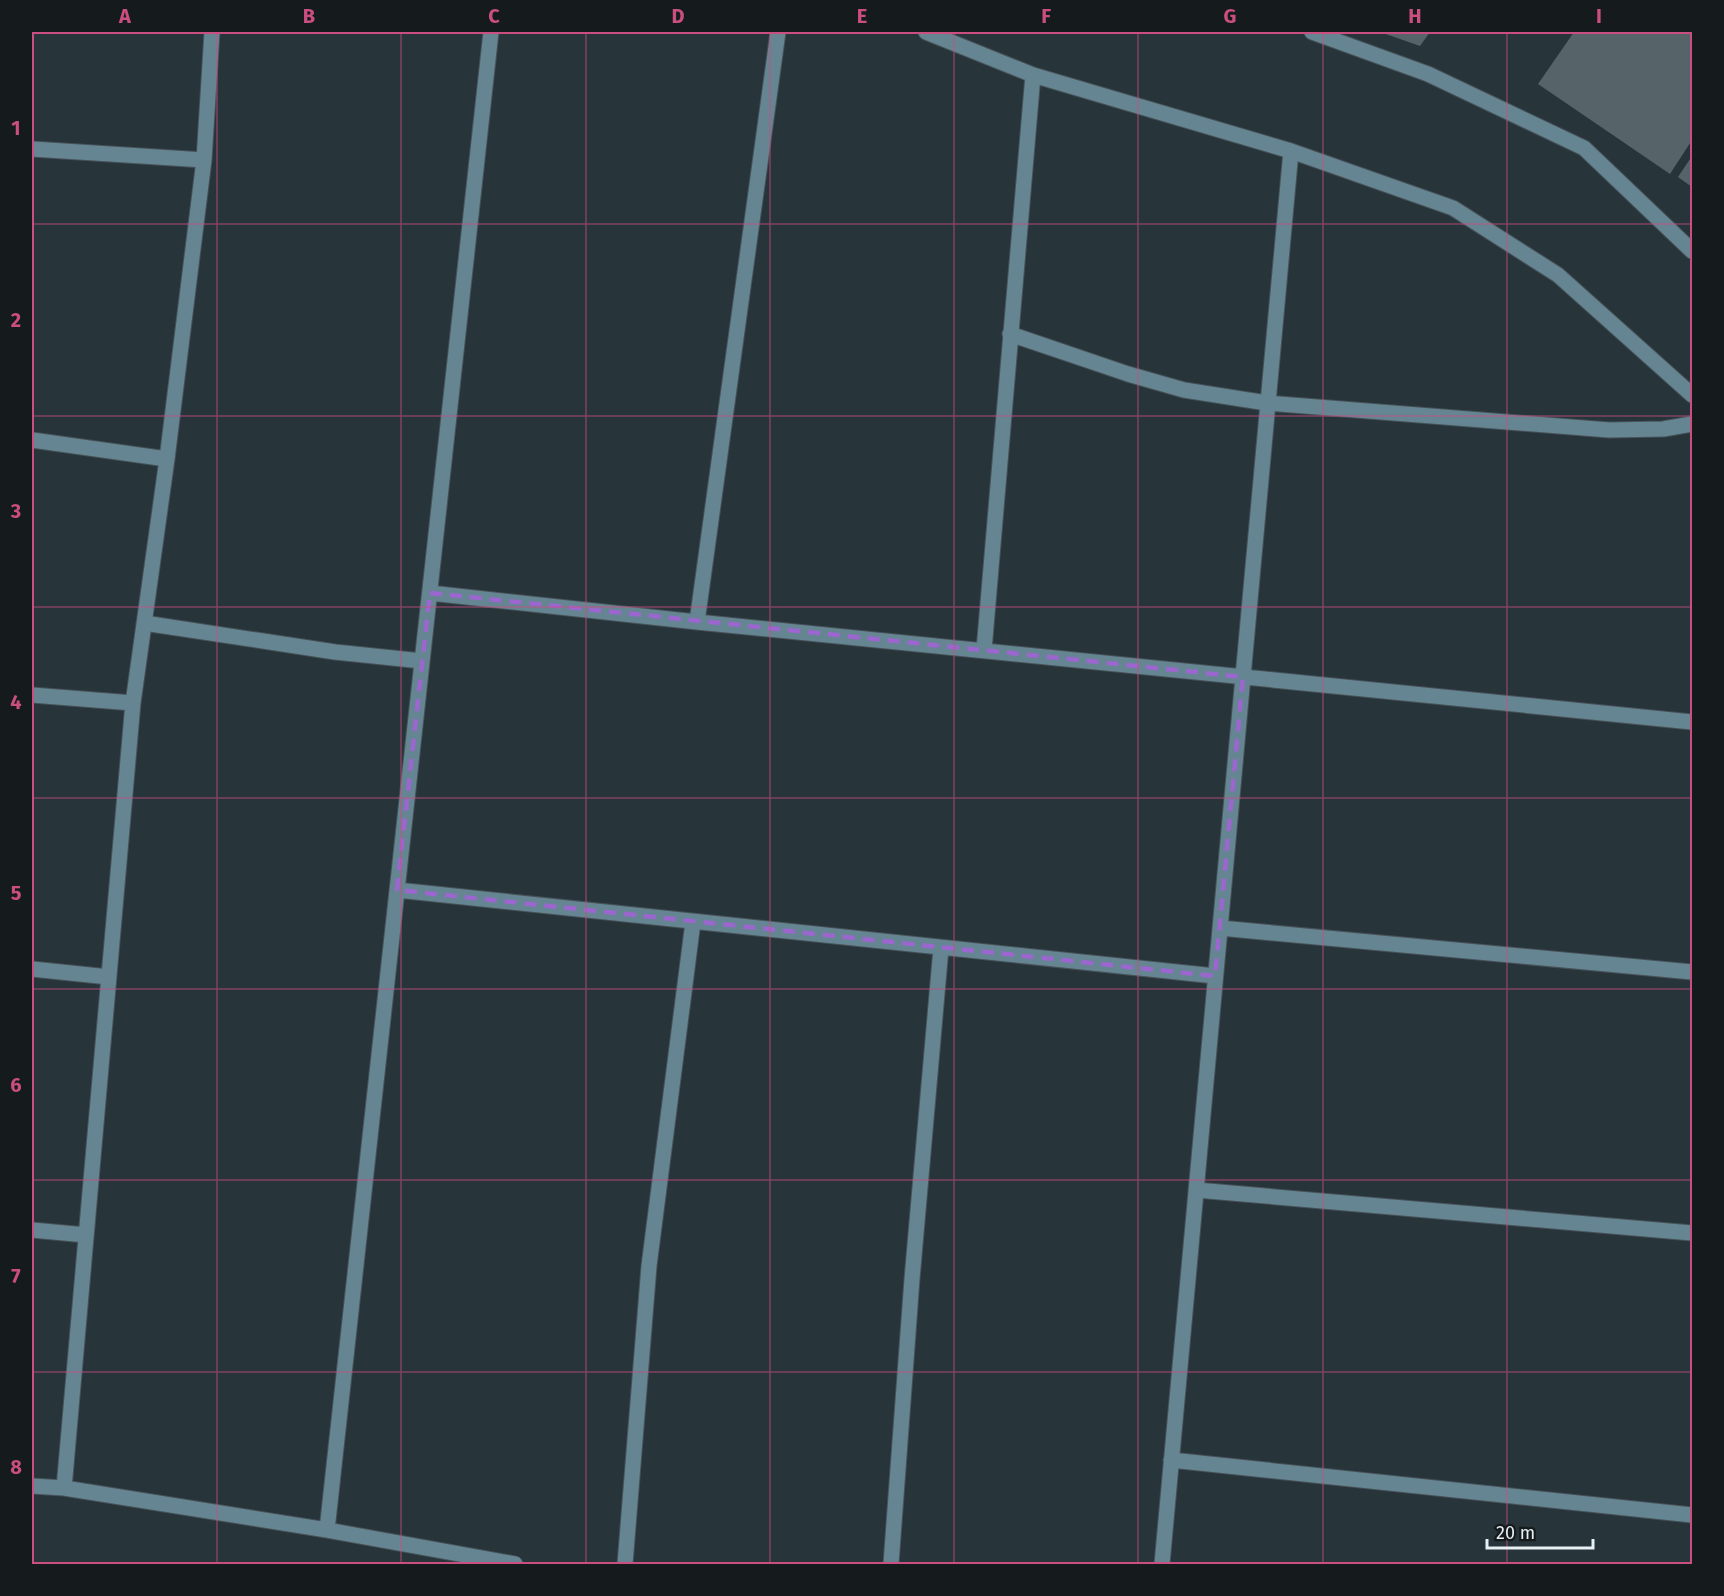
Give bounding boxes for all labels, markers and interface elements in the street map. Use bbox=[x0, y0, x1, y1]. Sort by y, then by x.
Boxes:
text: A bbox=[118, 4, 132, 28]
text: B bbox=[303, 4, 315, 28]
text: C bbox=[488, 4, 500, 28]
text: D bbox=[671, 4, 685, 28]
text: E bbox=[857, 4, 867, 28]
text: F bbox=[1041, 4, 1051, 28]
text: G bbox=[1224, 4, 1236, 28]
text: H bbox=[1408, 4, 1422, 28]
text: I bbox=[1596, 4, 1602, 28]
text: 1 bbox=[11, 116, 21, 140]
text: 2 bbox=[11, 308, 21, 332]
text: 3 bbox=[10, 499, 21, 523]
text: 4 bbox=[10, 690, 22, 714]
text: 5 bbox=[11, 881, 22, 905]
text: 6 bbox=[10, 1073, 22, 1097]
text: 7 bbox=[11, 1264, 21, 1288]
text: 8 bbox=[10, 1455, 22, 1479]
scale bar bbox=[1487, 1512, 1594, 1550]
text: 20 m bbox=[1496, 1522, 1535, 1544]

